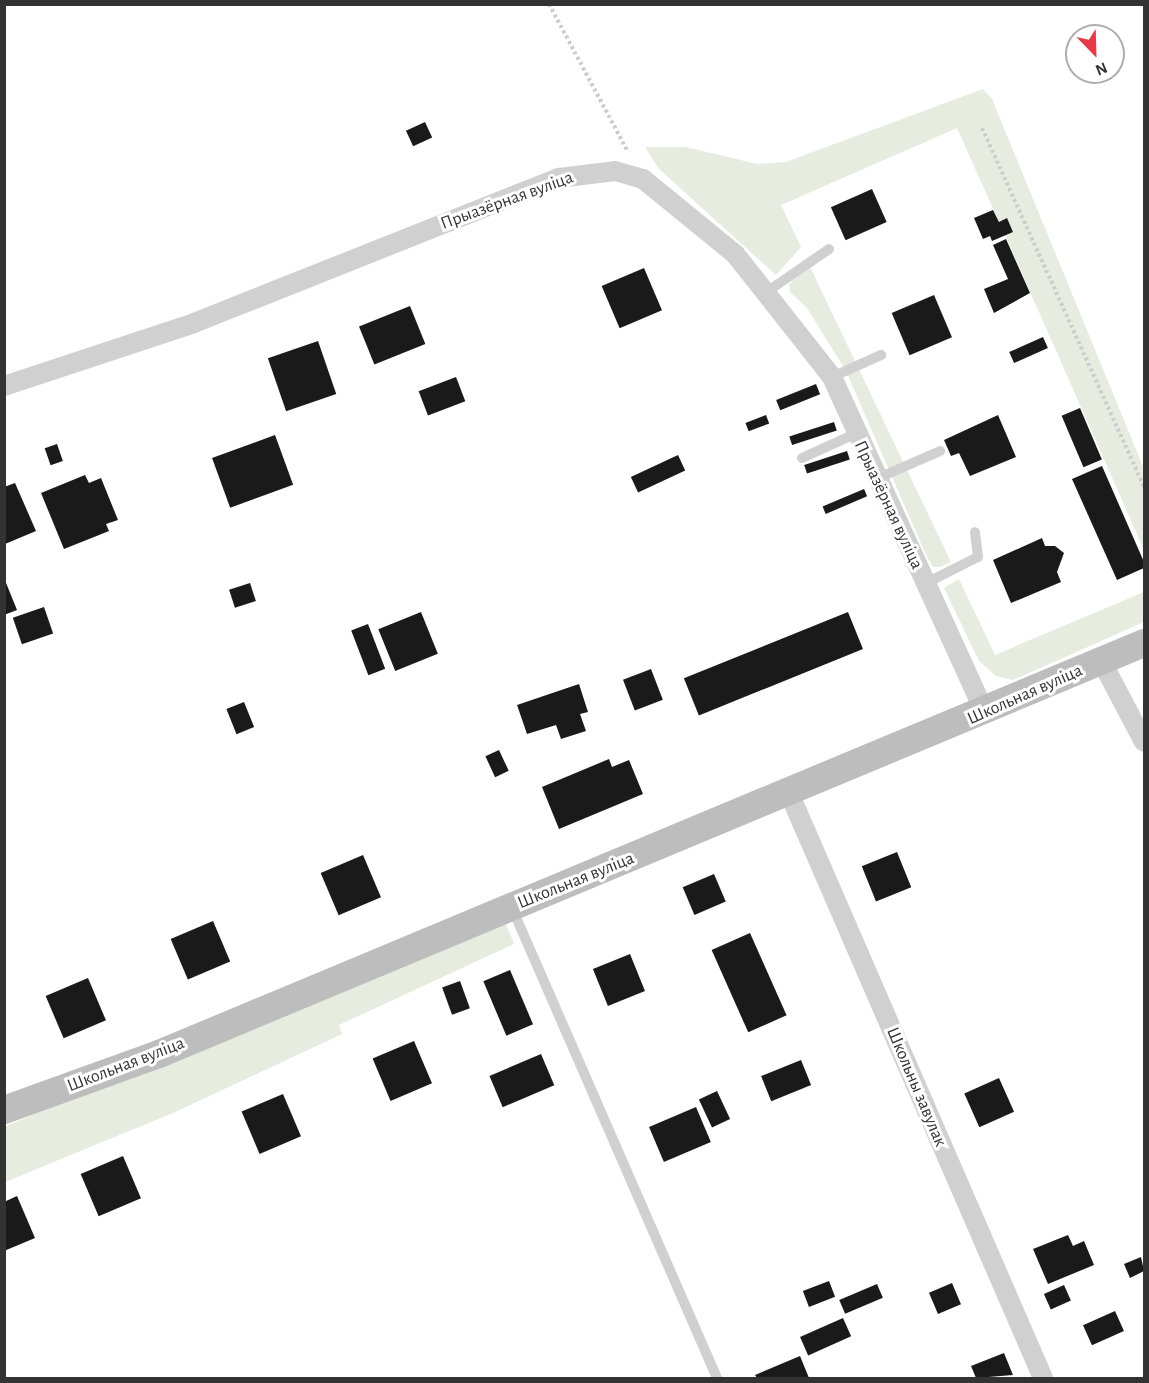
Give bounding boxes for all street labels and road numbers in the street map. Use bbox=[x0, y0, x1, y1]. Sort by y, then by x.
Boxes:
street label: Прыазёрная вуліца bbox=[438, 167, 576, 235]
street label: Прыазёрная вуліца bbox=[849, 437, 927, 573]
street label: Школьная вуліца bbox=[964, 660, 1086, 730]
street label: Школьная вуліца bbox=[515, 848, 637, 914]
street label: Школьны завулак bbox=[881, 1024, 951, 1150]
street label: Школьная вуліца bbox=[64, 1033, 188, 1097]

